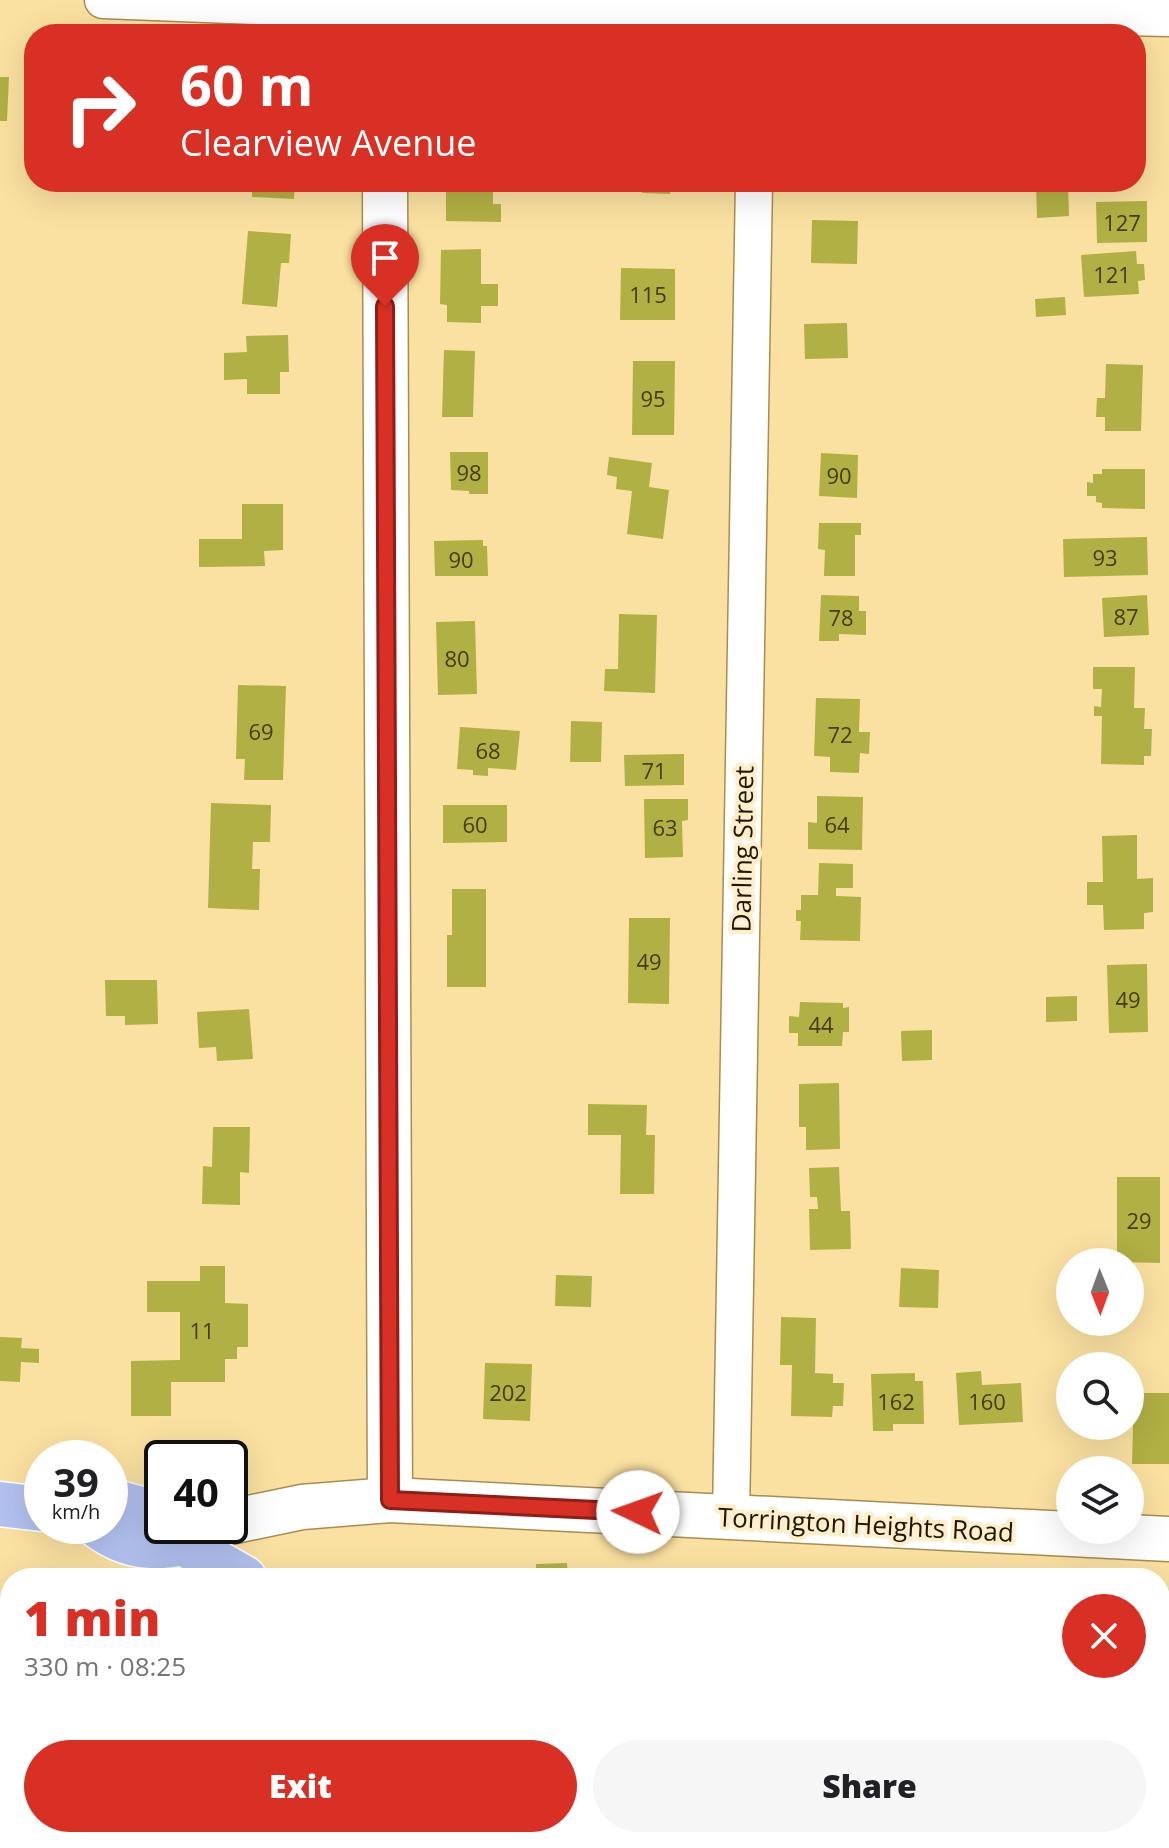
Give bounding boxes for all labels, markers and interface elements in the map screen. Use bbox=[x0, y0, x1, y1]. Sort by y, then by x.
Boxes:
text: 60 m bbox=[180, 46, 314, 122]
icon: right bbox=[48, 56, 152, 160]
text: Clearview Avenue bbox=[180, 118, 477, 167]
house number: 127 bbox=[1103, 207, 1141, 237]
pin bbox=[351, 224, 419, 306]
icon: arrive bbox=[363, 236, 407, 280]
house number: 121 bbox=[1093, 259, 1131, 289]
house number: 115 bbox=[629, 279, 667, 309]
house number: 95 bbox=[640, 383, 666, 413]
house number: 98 bbox=[456, 457, 482, 487]
house number: 90 bbox=[826, 460, 852, 490]
house number: 93 bbox=[1092, 542, 1118, 572]
house number: 90 bbox=[448, 544, 474, 574]
house number: 87 bbox=[1113, 601, 1139, 631]
house number: 78 bbox=[828, 602, 854, 632]
house number: 80 bbox=[444, 643, 470, 673]
house number: 69 bbox=[248, 716, 274, 746]
house number: 72 bbox=[827, 719, 853, 749]
house number: 68 bbox=[475, 735, 501, 765]
house number: 71 bbox=[641, 755, 667, 785]
street label: Darling Street bbox=[723, 765, 761, 933]
house number: 60 bbox=[462, 809, 488, 839]
house number: 64 bbox=[824, 809, 850, 839]
house number: 63 bbox=[652, 812, 678, 842]
house number: 49 bbox=[636, 946, 662, 976]
house number: 49 bbox=[1115, 984, 1141, 1014]
house number: 44 bbox=[808, 1009, 834, 1039]
house number: 29 bbox=[1126, 1205, 1152, 1235]
north arrow bbox=[1056, 1248, 1144, 1336]
map controls bbox=[1056, 1248, 1144, 1544]
house number: 11 bbox=[189, 1315, 215, 1345]
button: search bbox=[1056, 1352, 1144, 1440]
house number: 202 bbox=[489, 1377, 527, 1407]
house number: 162 bbox=[877, 1386, 915, 1416]
house number: 160 bbox=[968, 1386, 1006, 1416]
speed limit sign: 40 bbox=[144, 1440, 248, 1544]
text: 39 bbox=[53, 1454, 99, 1509]
button: layers bbox=[1056, 1456, 1144, 1544]
position arrow bbox=[596, 1470, 680, 1554]
text: km/h bbox=[52, 1498, 100, 1525]
street label: Torrington Heights Road bbox=[717, 1498, 1015, 1550]
text: 1 min bbox=[24, 1585, 160, 1650]
button: close bbox=[1062, 1594, 1146, 1678]
text: 330 m · 08:25 bbox=[24, 1648, 186, 1684]
button: Exit bbox=[24, 1740, 577, 1832]
button: Share bbox=[593, 1740, 1146, 1832]

